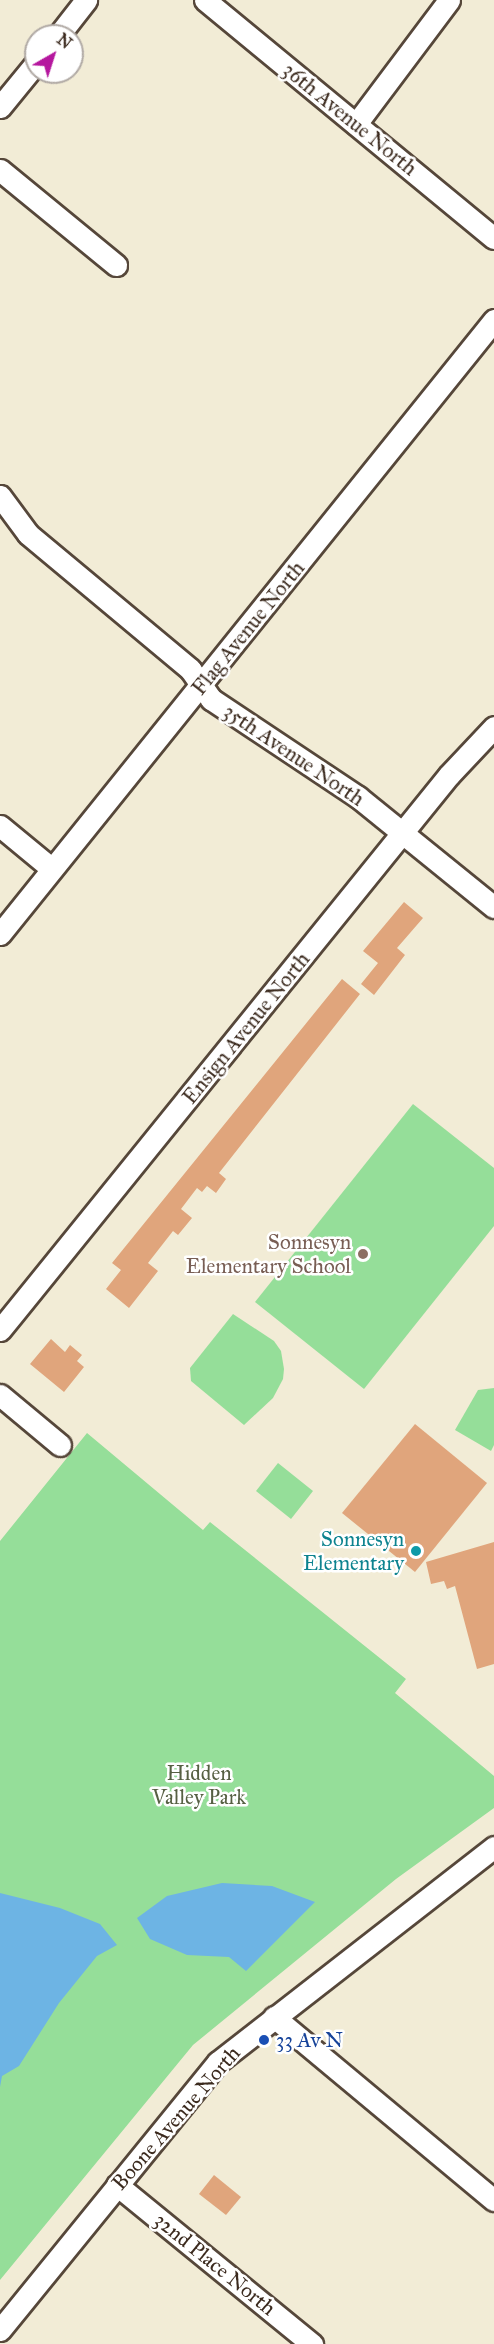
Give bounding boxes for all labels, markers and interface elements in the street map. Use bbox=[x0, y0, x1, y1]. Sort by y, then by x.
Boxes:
north arrow bbox=[24, 24, 84, 84]
text: N bbox=[53, 30, 76, 53]
street label: 36th Avenue North bbox=[278, 57, 422, 181]
street label: Flag Avenue North bbox=[186, 556, 310, 700]
street label: 35th Avenue North bbox=[219, 699, 369, 811]
street label: Ensign Avenue North bbox=[177, 947, 315, 1109]
place label: Sonnesyn Elementary School bbox=[186, 1229, 351, 1279]
marker: Sonnesyn Elementary School bbox=[356, 1247, 370, 1261]
place label: Sonnesyn Elementary bbox=[303, 1526, 404, 1576]
marker: Sonnesyn Elementary bbox=[409, 1544, 423, 1558]
park label: Hidden Valley Park bbox=[152, 1760, 246, 1810]
place label: 33 Av N bbox=[276, 2027, 343, 2053]
marker: 33 Av N bbox=[257, 2033, 271, 2047]
street label: Boone Avenue North bbox=[107, 2041, 245, 2195]
street label: 32nd Place North bbox=[149, 2207, 281, 2321]

